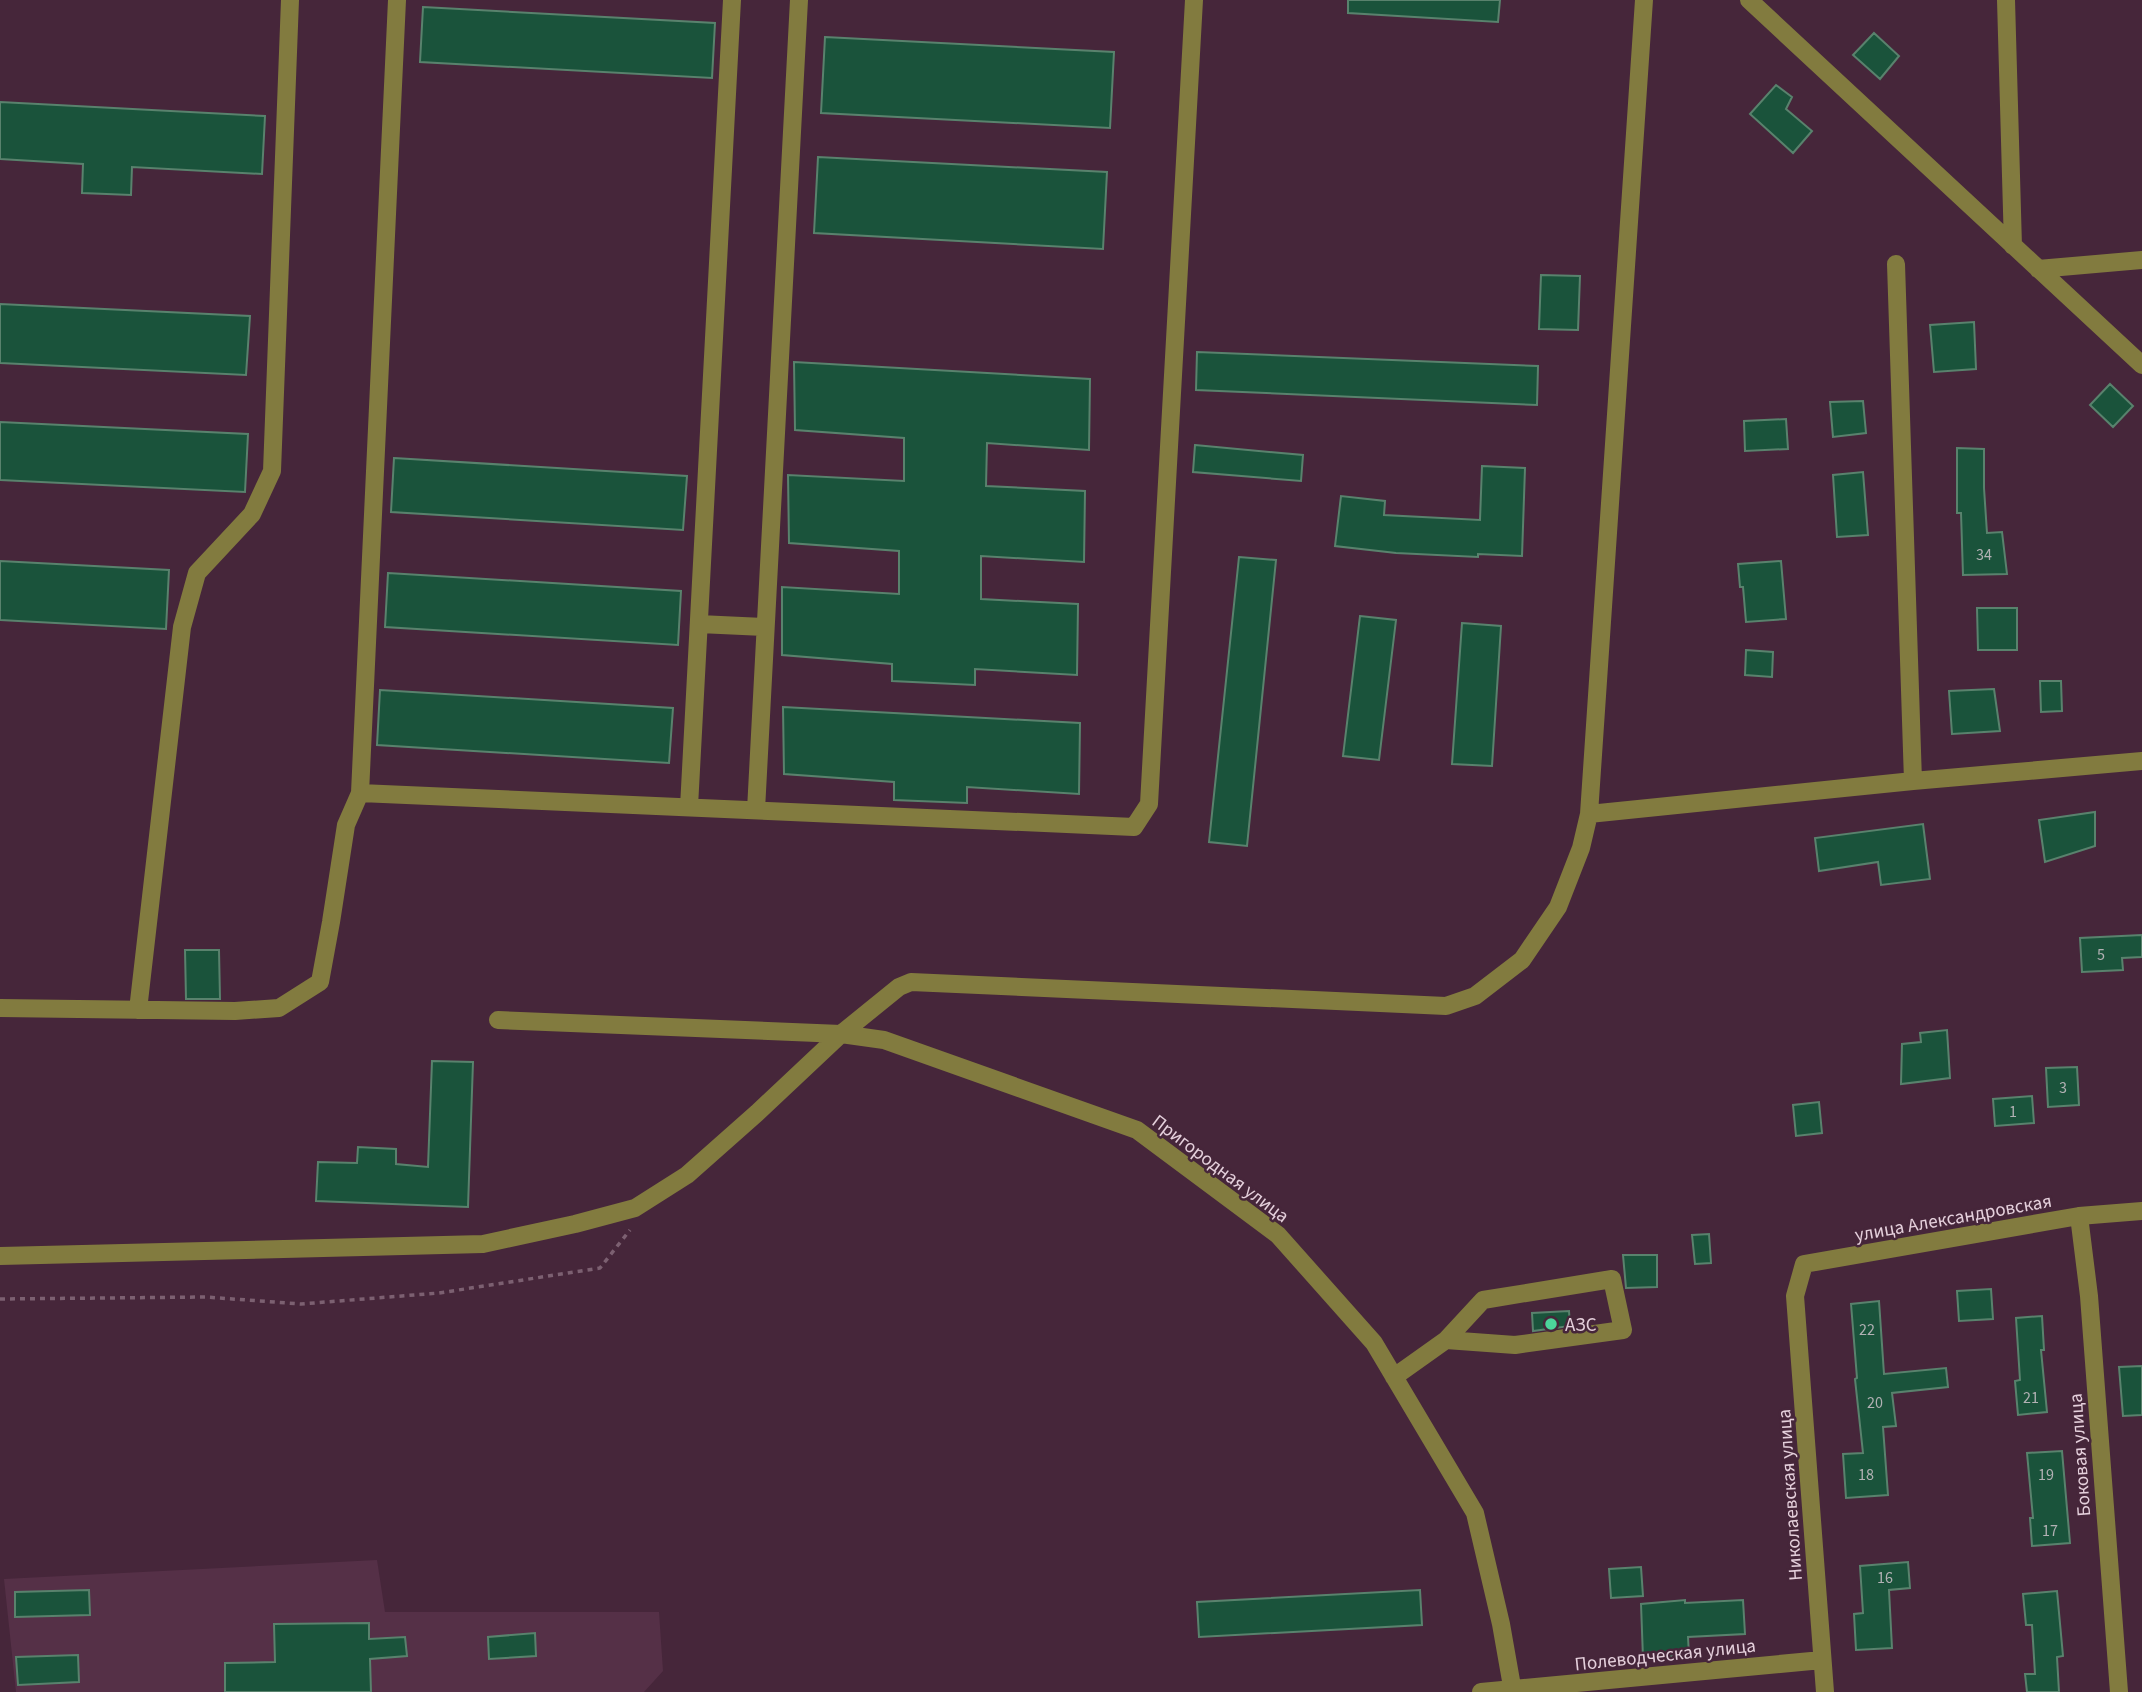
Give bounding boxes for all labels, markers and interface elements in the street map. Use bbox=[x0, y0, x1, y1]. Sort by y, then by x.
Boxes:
house number: 34 bbox=[1976, 544, 1992, 566]
house number: 5 bbox=[2097, 944, 2105, 966]
house number: 3 bbox=[2059, 1077, 2067, 1099]
house number: 1 bbox=[2009, 1101, 2017, 1123]
street label: Пригородная улица bbox=[1146, 1109, 1294, 1230]
street label: улица Александровская bbox=[1853, 1188, 2054, 1249]
place label: АЗС bbox=[1565, 1312, 1597, 1339]
marker: АЗС bbox=[1543, 1316, 1559, 1332]
house number: 22 bbox=[1859, 1319, 1875, 1341]
house number: 21 bbox=[2023, 1387, 2039, 1409]
house number: 20 bbox=[1867, 1392, 1883, 1414]
street label: Боковая улица bbox=[2063, 1392, 2098, 1517]
street label: Николаевская улица bbox=[1771, 1408, 1810, 1582]
house number: 18 bbox=[1858, 1464, 1874, 1486]
house number: 19 bbox=[2038, 1464, 2054, 1486]
house number: 17 bbox=[2042, 1520, 2058, 1542]
house number: 16 bbox=[1877, 1567, 1893, 1589]
street label: Полеводческая улица bbox=[1573, 1633, 1757, 1678]

